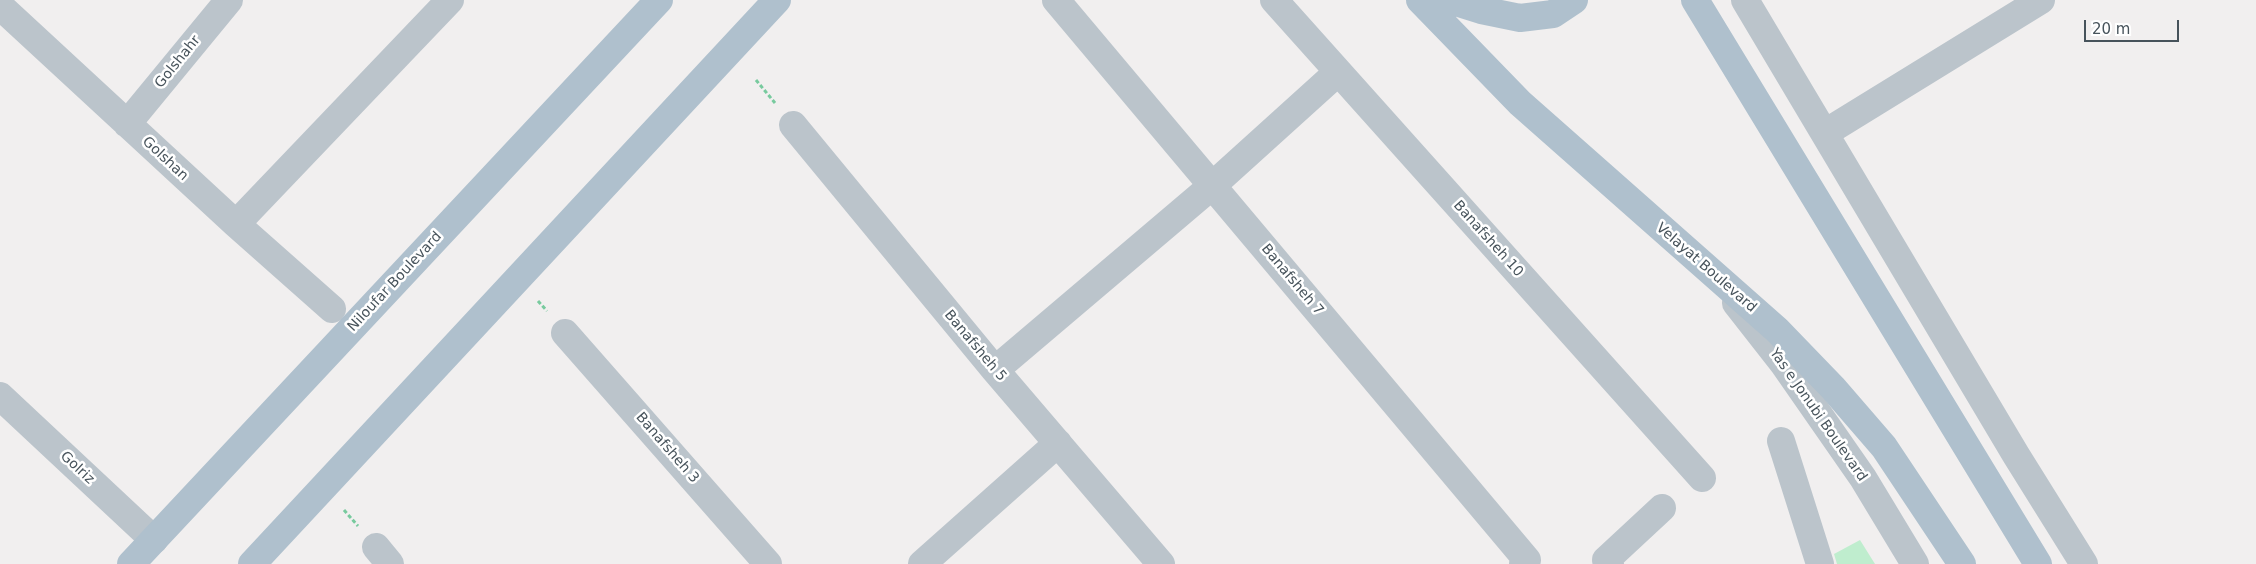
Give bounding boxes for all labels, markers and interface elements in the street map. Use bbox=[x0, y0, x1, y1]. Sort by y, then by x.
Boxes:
scale bar bbox=[2086, 10, 2181, 42]
text: 20 m bbox=[2092, 20, 2130, 38]
street label: Golshahr bbox=[152, 32, 204, 92]
street label: Golshan bbox=[138, 133, 192, 185]
street label: Banafsheh 10 bbox=[1449, 198, 1527, 280]
street label: Velayat Boulevard bbox=[1652, 220, 1760, 316]
street label: Niloufar Boulevard bbox=[344, 229, 446, 335]
street label: Banafsheh 7 bbox=[1257, 241, 1327, 319]
street label: Banafsheh 5 bbox=[940, 307, 1010, 385]
street label: Yas e Jonubi Boulevard bbox=[1766, 345, 1870, 485]
street label: Banafsheh 3 bbox=[632, 409, 702, 487]
street label: Golriz bbox=[57, 448, 97, 488]

